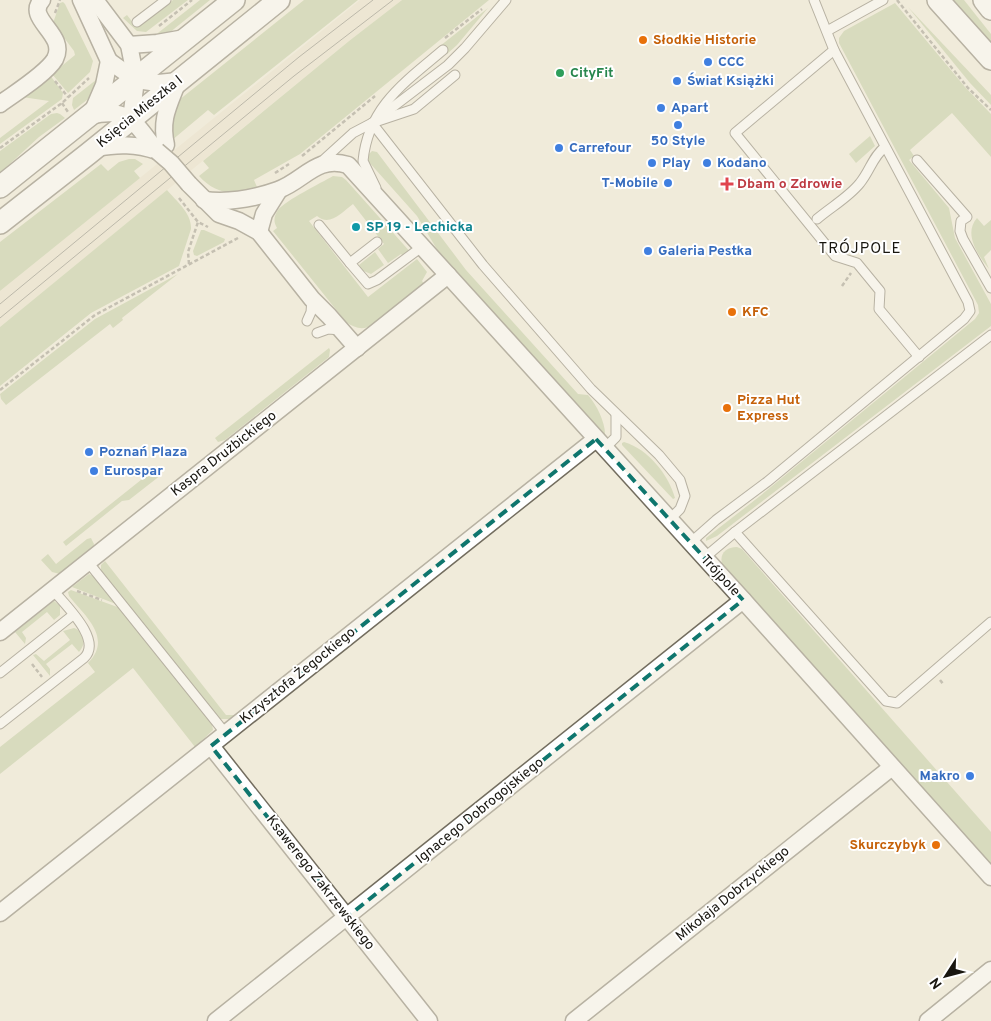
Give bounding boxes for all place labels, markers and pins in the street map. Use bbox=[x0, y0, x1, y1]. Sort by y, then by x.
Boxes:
place label: Słodkie Historie bbox=[653, 32, 757, 49]
marker: Słodkie Historie bbox=[637, 34, 649, 46]
place label: CCC bbox=[718, 54, 745, 71]
marker: CCC bbox=[702, 56, 714, 68]
place label: CityFit bbox=[570, 65, 614, 82]
marker: CityFit bbox=[554, 67, 566, 79]
place label: Świat Książki bbox=[687, 72, 774, 90]
marker: Świat Książki bbox=[671, 75, 683, 87]
place label: Apart bbox=[671, 100, 708, 117]
marker: Apart bbox=[655, 102, 667, 114]
marker: 50 Style bbox=[672, 119, 684, 131]
place label: 50 Style bbox=[651, 133, 706, 150]
place label: Carrefour bbox=[569, 140, 632, 157]
marker: Carrefour bbox=[553, 142, 565, 154]
place label: Play bbox=[662, 155, 691, 172]
place label: Kodano bbox=[717, 155, 767, 172]
marker: Play bbox=[646, 157, 658, 169]
marker: Kodano bbox=[701, 157, 713, 169]
place label: T-Mobile bbox=[601, 175, 658, 192]
place label: Dbam o Zdrowie bbox=[737, 176, 843, 193]
marker: T-Mobile bbox=[662, 177, 674, 189]
marker: Dbam o Zdrowie bbox=[721, 178, 733, 190]
place label: SP 19 - Lechicka bbox=[366, 219, 473, 236]
marker: SP 19 - Lechicka bbox=[350, 221, 362, 233]
place label: Galeria Pestka bbox=[658, 243, 752, 260]
marker: Galeria Pestka bbox=[642, 245, 654, 257]
place label: KFC bbox=[742, 304, 769, 321]
marker: KFC bbox=[726, 306, 738, 318]
place label: Pizza Hut Express bbox=[737, 392, 800, 425]
marker: Pizza Hut Express bbox=[721, 402, 733, 414]
place label: Poznań Plaza bbox=[99, 444, 187, 461]
marker: Poznań Plaza bbox=[83, 446, 95, 458]
place label: Eurospar bbox=[104, 463, 163, 480]
marker: Eurospar bbox=[88, 465, 100, 477]
place label: Makro bbox=[920, 768, 960, 785]
marker: Makro bbox=[964, 770, 976, 782]
place label: Skurczybyk bbox=[849, 837, 926, 854]
marker: Skurczybyk bbox=[930, 839, 942, 851]

